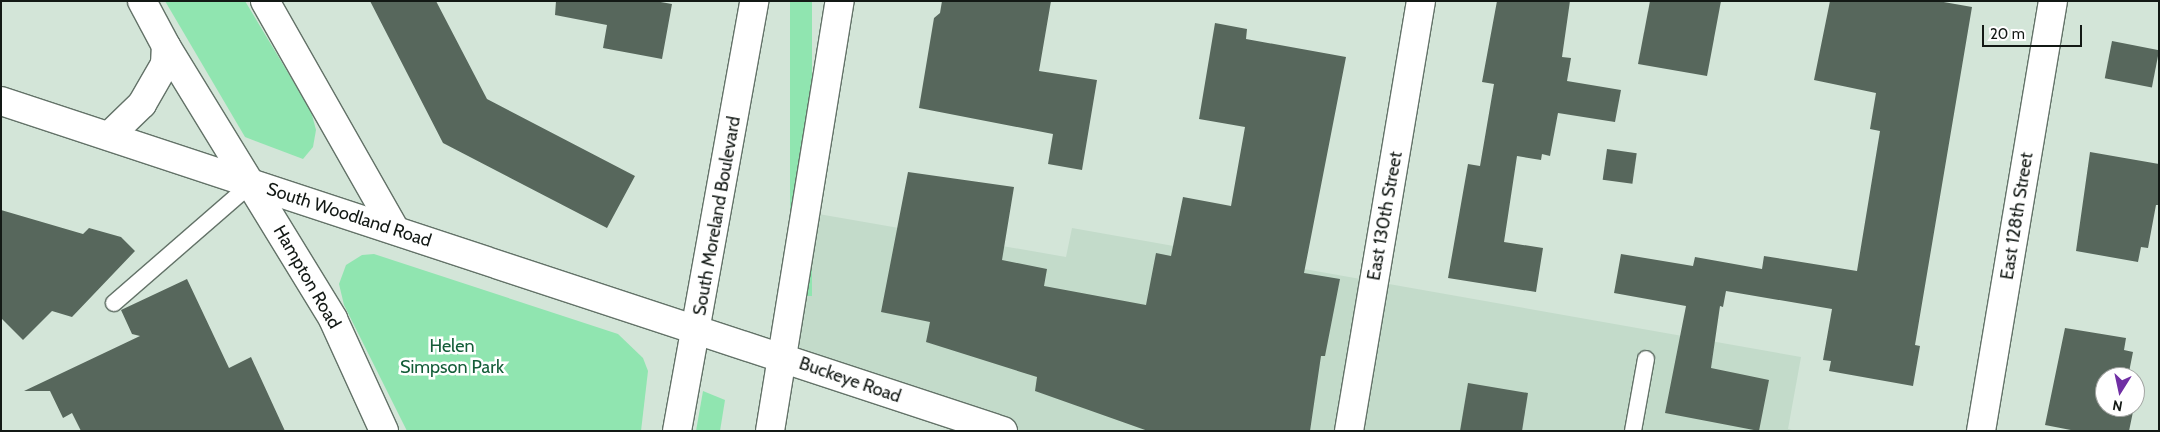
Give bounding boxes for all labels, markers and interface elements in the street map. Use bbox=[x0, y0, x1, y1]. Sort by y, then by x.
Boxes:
scale bar bbox=[1985, 15, 2085, 47]
text: 20 m bbox=[1990, 25, 2025, 43]
street label: South Moreland Boulevard bbox=[689, 115, 745, 317]
street label: East 130th Street bbox=[1363, 150, 1407, 282]
street label: East 128th Street bbox=[1996, 151, 2038, 281]
street label: South Woodland Road bbox=[264, 178, 434, 252]
street label: Hampton Road bbox=[269, 221, 345, 333]
park label: Helen Simpson Park bbox=[400, 336, 504, 378]
street label: Buckeye Road bbox=[796, 352, 904, 408]
north arrow bbox=[2095, 367, 2145, 417]
text: N bbox=[2111, 396, 2124, 416]

